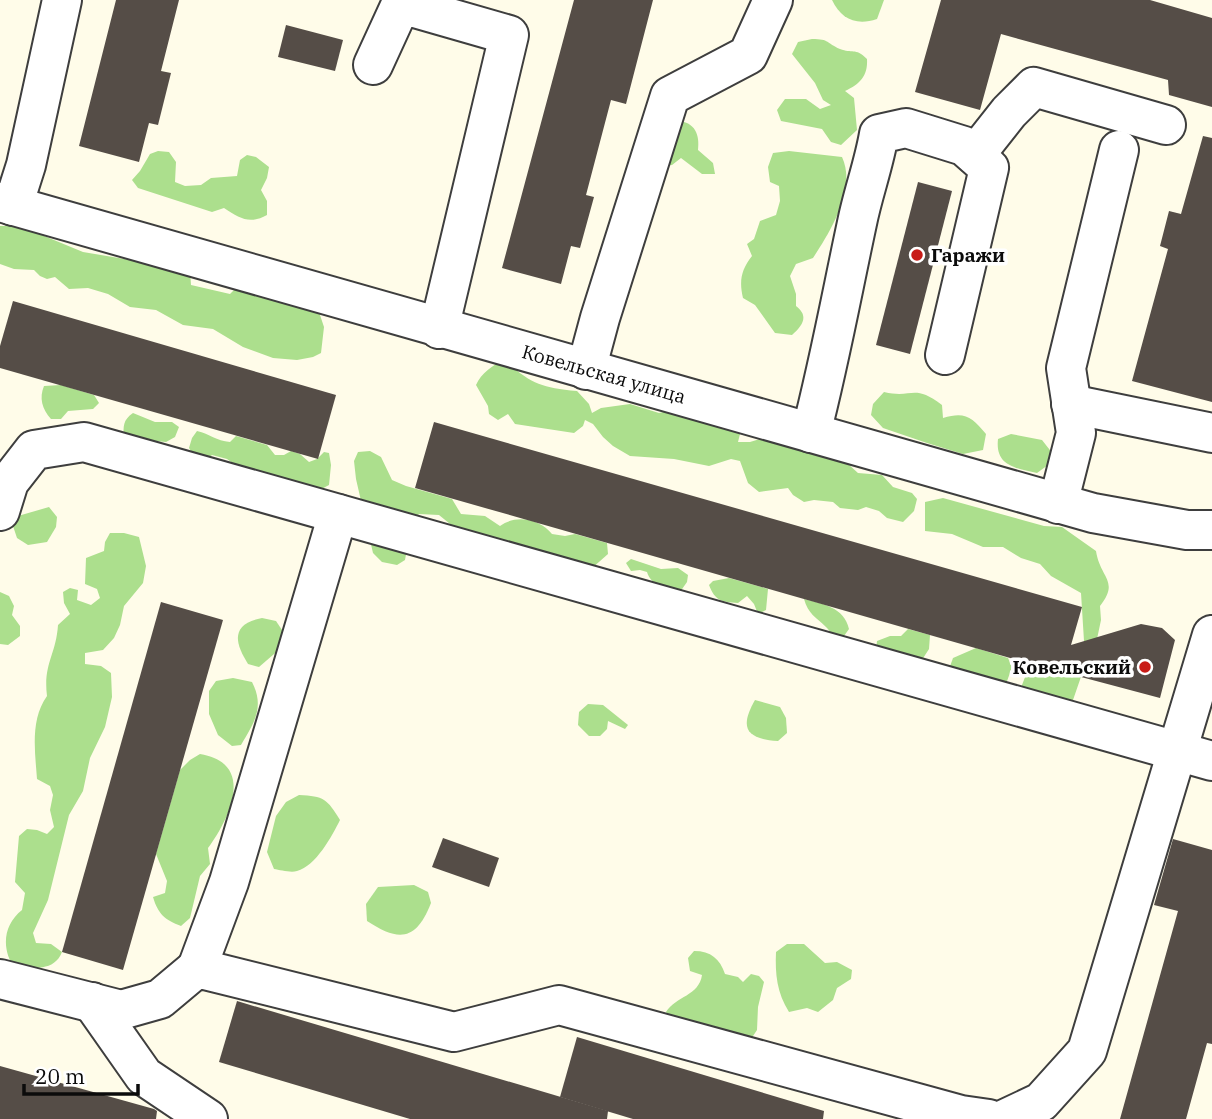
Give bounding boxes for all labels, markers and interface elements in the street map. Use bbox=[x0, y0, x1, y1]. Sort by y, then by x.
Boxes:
place label: Гаражи bbox=[931, 243, 1005, 267]
marker: Гаражи bbox=[909, 247, 925, 263]
street label: Ковельская улица bbox=[519, 339, 689, 409]
place label: Ковельский bbox=[1013, 655, 1131, 679]
marker: Ковельский bbox=[1137, 659, 1153, 675]
scale bar bbox=[24, 1052, 138, 1096]
text: 20 m bbox=[35, 1062, 85, 1090]

